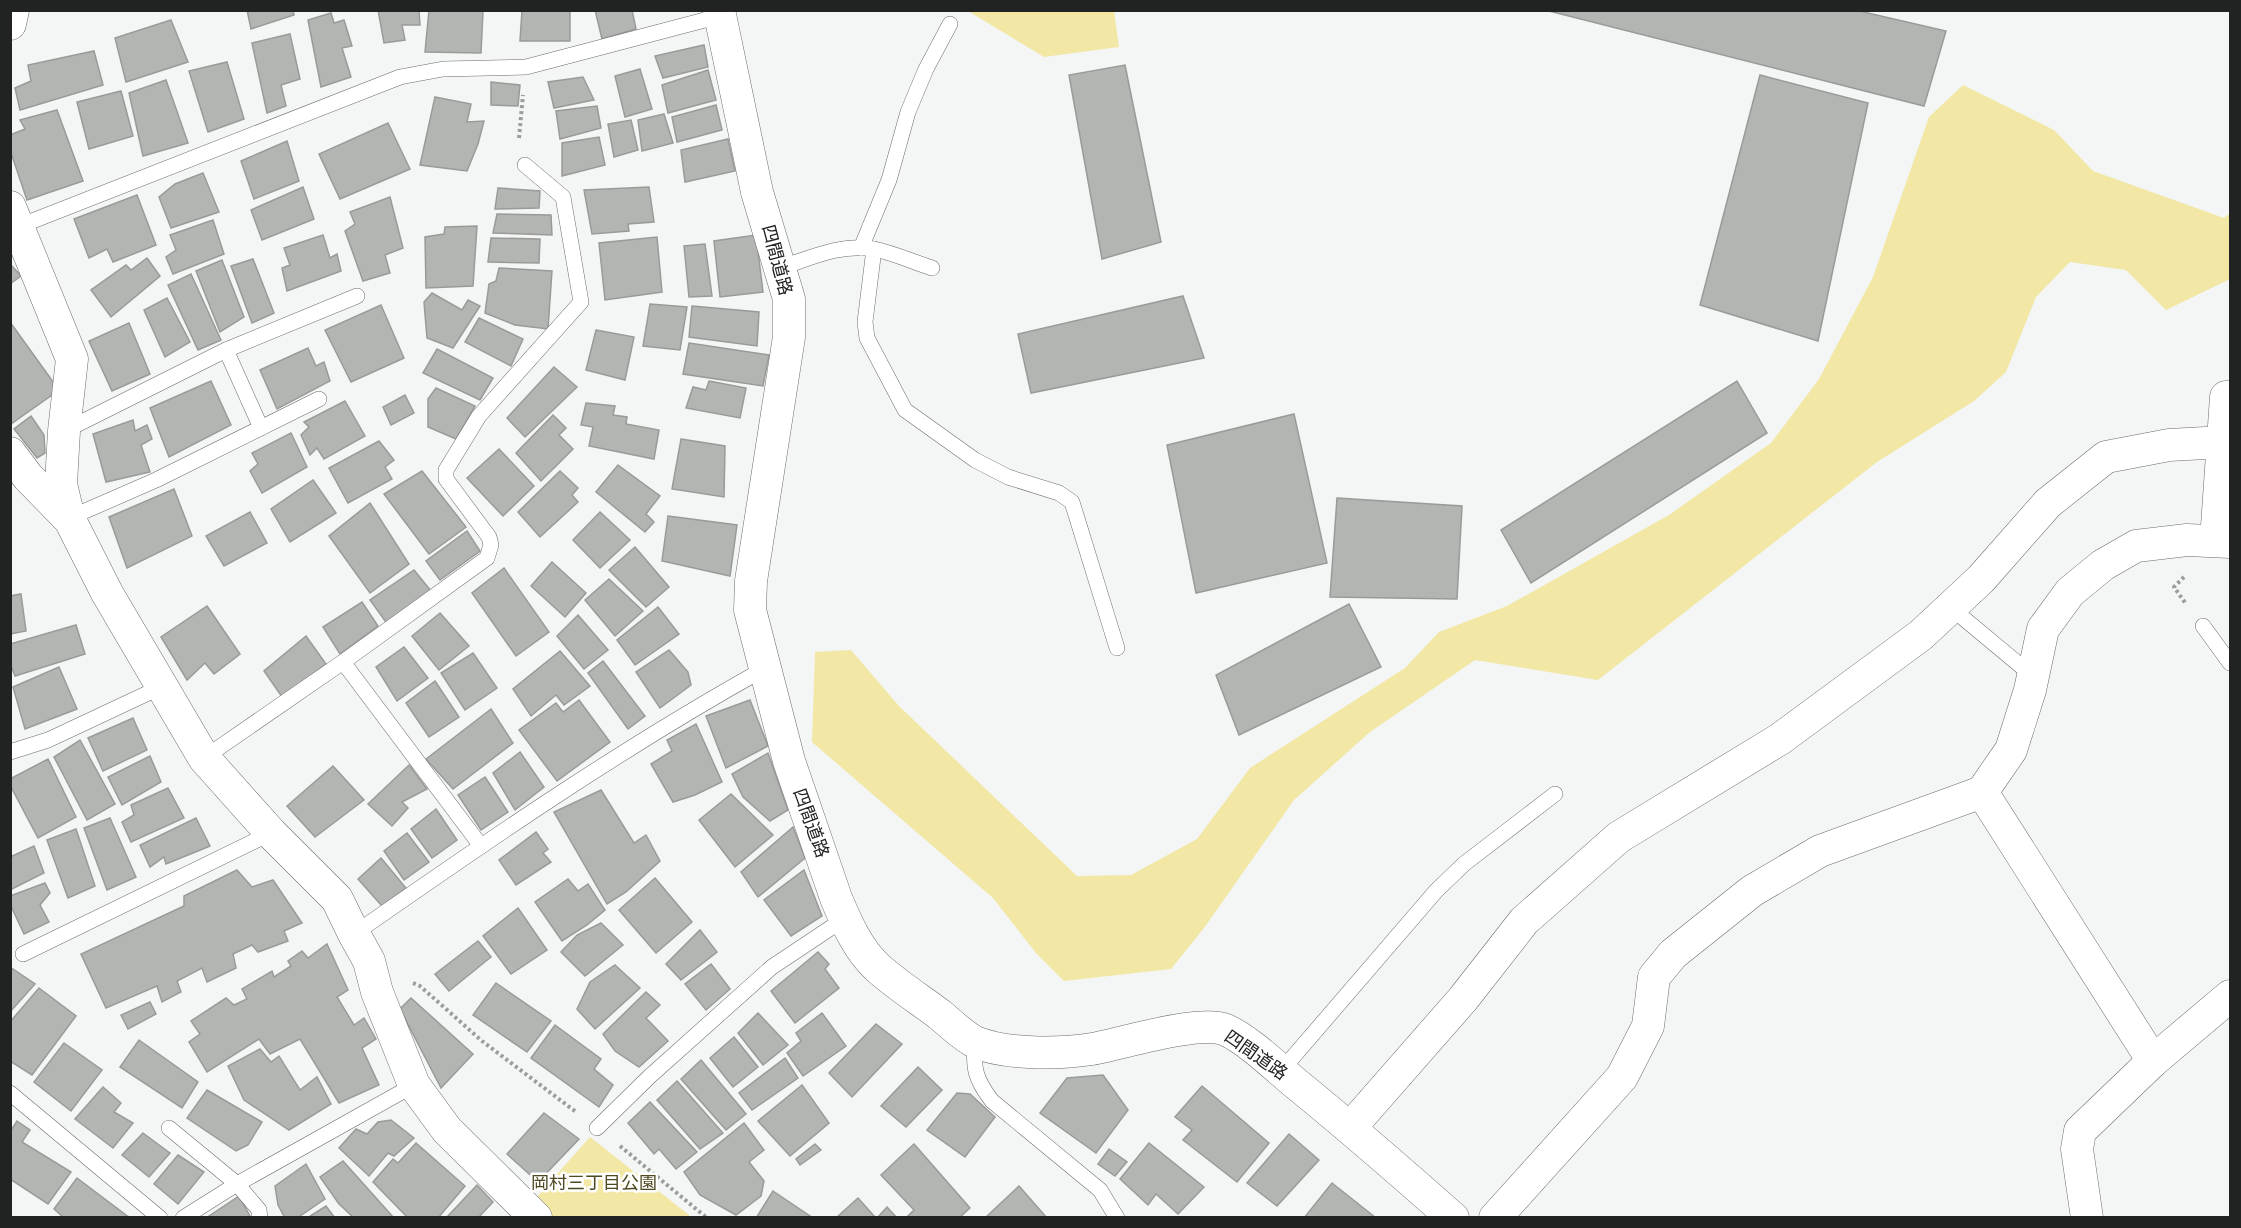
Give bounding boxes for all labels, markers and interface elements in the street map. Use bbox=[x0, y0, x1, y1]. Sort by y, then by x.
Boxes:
street label: 四間道路 bbox=[757, 222, 799, 298]
street label: 四間道路 bbox=[788, 785, 836, 861]
street label: 四間道路 bbox=[1220, 1024, 1293, 1085]
park label: 岡村三丁目公園 bbox=[531, 1170, 657, 1194]

